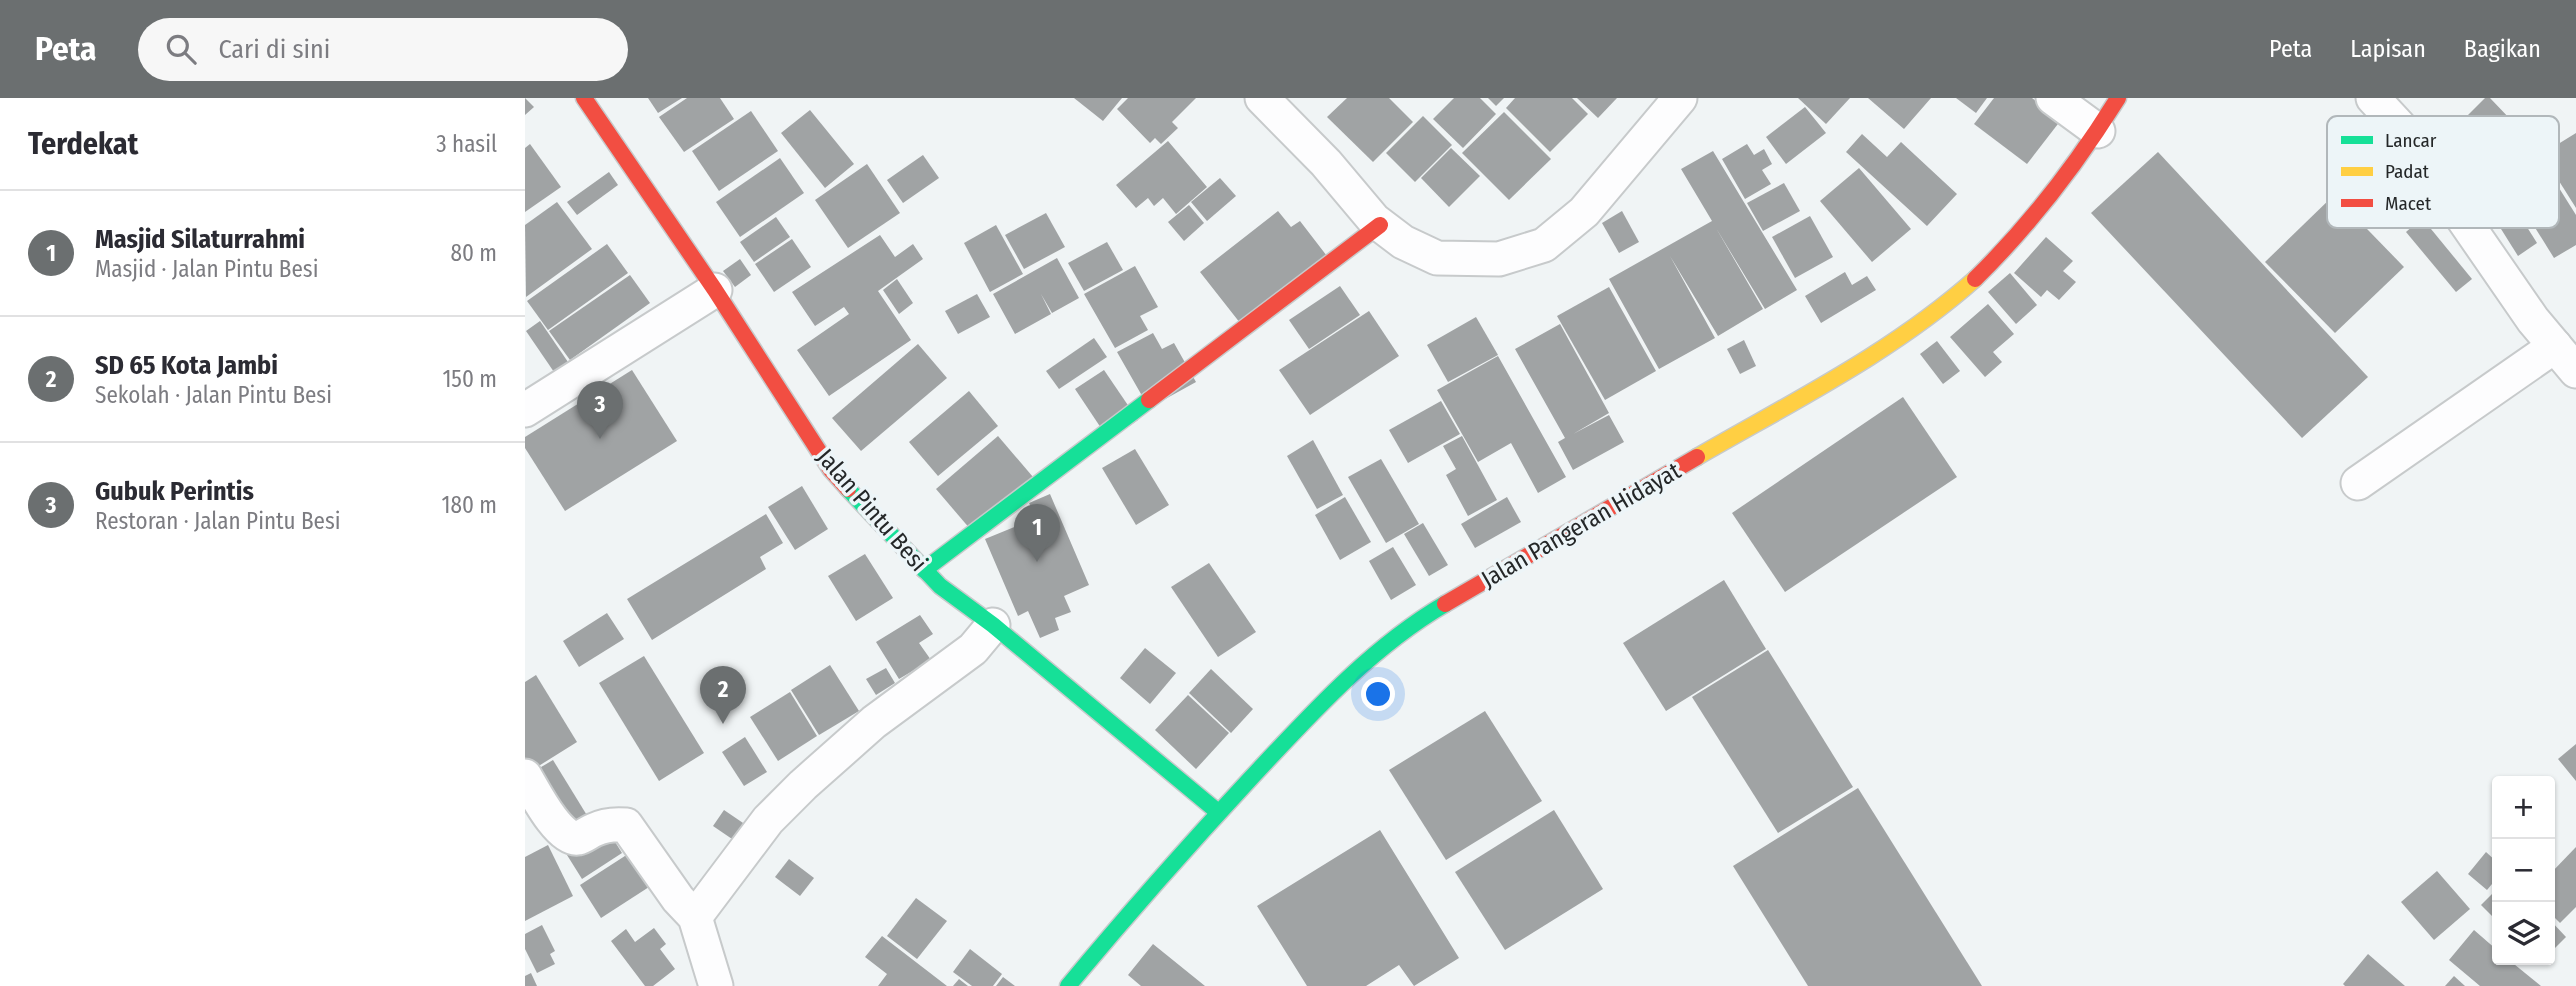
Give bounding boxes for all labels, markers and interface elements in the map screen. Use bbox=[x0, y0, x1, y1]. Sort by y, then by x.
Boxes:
search box bbox=[138, 18, 628, 81]
text: Peta bbox=[35, 29, 96, 69]
icon: search bbox=[162, 30, 200, 68]
text: Cari di sini bbox=[218, 34, 330, 65]
text: Peta bbox=[2269, 35, 2312, 63]
text: Lapisan bbox=[2350, 35, 2426, 63]
text: Bagikan bbox=[2464, 35, 2541, 63]
legend bbox=[2327, 116, 2559, 228]
text: Terdekat bbox=[28, 126, 138, 162]
text: Lancar bbox=[2385, 129, 2437, 152]
text: 3 hasil bbox=[436, 130, 497, 158]
text: Padat bbox=[2385, 160, 2430, 183]
text: Macet bbox=[2385, 192, 2432, 215]
text: Masjid Silaturrahmi bbox=[95, 224, 305, 255]
text: 1 bbox=[46, 239, 56, 267]
text: 80 m bbox=[450, 239, 497, 267]
text: Masjid · Jalan Pintu Besi bbox=[95, 255, 318, 283]
text: SD 65 Kota Jambi bbox=[95, 350, 278, 381]
text: 2 bbox=[46, 365, 56, 393]
text: 150 m bbox=[442, 365, 497, 393]
text: Sekolah · Jalan Pintu Besi bbox=[95, 381, 332, 409]
pin: 3 bbox=[577, 381, 623, 439]
street label: Jalan Pintu Besi bbox=[811, 443, 933, 577]
street label: Jalan Pangeran Hidayat bbox=[1476, 456, 1686, 593]
text: Gubuk Perintis bbox=[95, 476, 254, 507]
text: 3 bbox=[46, 491, 56, 519]
text: 180 m bbox=[441, 491, 497, 519]
pin: 1 bbox=[1014, 504, 1060, 562]
text: Restoran · Jalan Pintu Besi bbox=[95, 507, 341, 535]
pin: 2 bbox=[700, 666, 746, 724]
your location bbox=[1361, 677, 1395, 711]
map controls bbox=[2492, 776, 2555, 965]
button: + bbox=[2492, 776, 2555, 839]
button: − bbox=[2492, 839, 2555, 902]
button: layers bbox=[2492, 902, 2555, 965]

